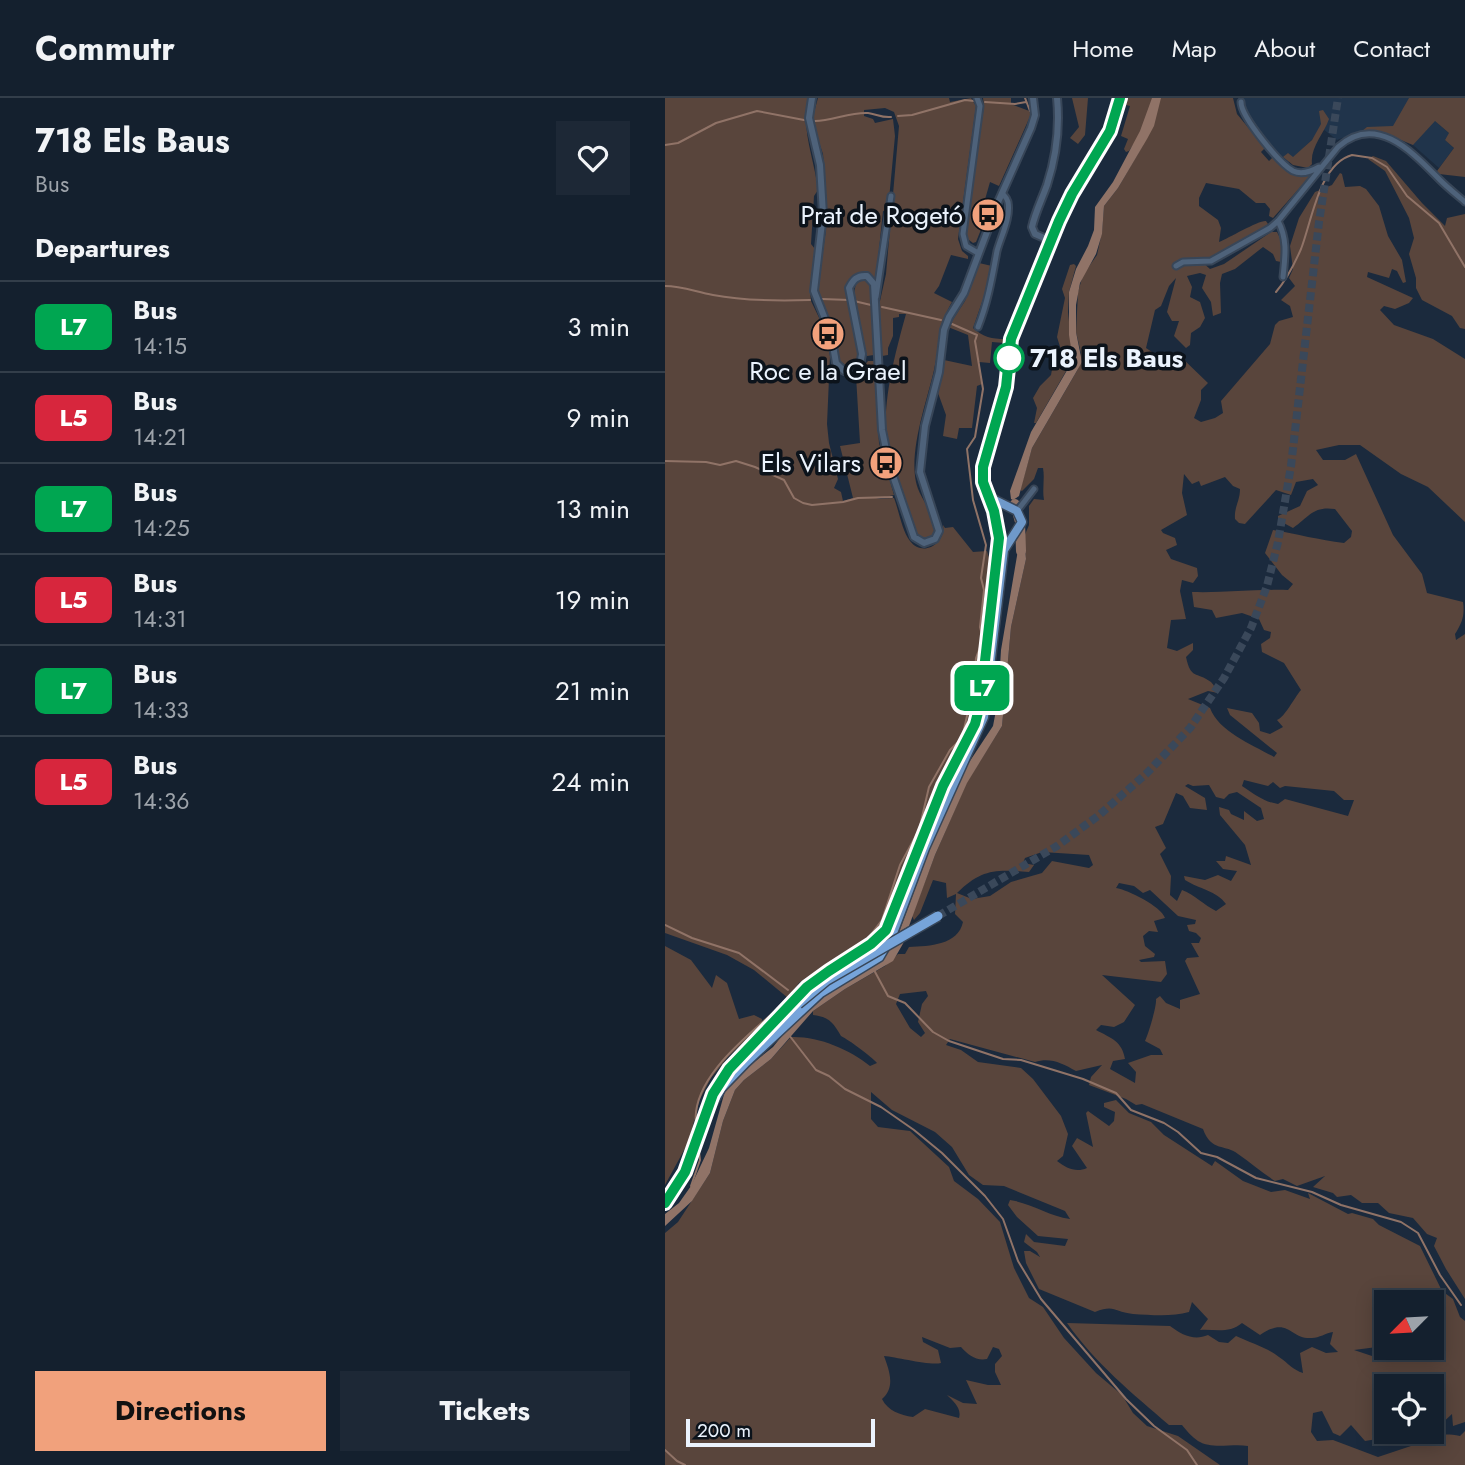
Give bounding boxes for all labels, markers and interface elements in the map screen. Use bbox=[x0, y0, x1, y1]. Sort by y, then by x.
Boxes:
text: Commutr bbox=[35, 25, 175, 72]
text: Home bbox=[1072, 31, 1134, 66]
text: Map bbox=[1172, 31, 1216, 66]
text: About bbox=[1254, 31, 1315, 66]
text: Contact bbox=[1353, 31, 1430, 66]
text: 718 Els Baus bbox=[35, 117, 230, 164]
button: heart bbox=[556, 121, 630, 195]
text: Bus bbox=[35, 167, 69, 201]
place label: Prat de Rogetó bbox=[800, 196, 963, 234]
bus stop icon: Prat de Rogetó bbox=[969, 196, 1007, 234]
text: Departures bbox=[35, 229, 170, 267]
text: Bus bbox=[133, 291, 177, 329]
text: 3 min bbox=[567, 308, 630, 346]
text: L7 bbox=[60, 309, 87, 344]
bus stop icon: Roc e la Grael bbox=[809, 315, 847, 353]
text: 14:15 bbox=[133, 329, 187, 363]
place label: 718 Els Baus bbox=[1030, 339, 1184, 377]
marker: 718 Els Baus bbox=[994, 343, 1024, 373]
place label: Roc e la Grael bbox=[749, 352, 907, 390]
text: Bus bbox=[133, 382, 177, 420]
text: 9 min bbox=[567, 399, 630, 437]
text: L5 bbox=[59, 400, 88, 435]
text: 14:21 bbox=[133, 420, 187, 454]
place label: Els Vilars bbox=[761, 444, 861, 482]
bus stop icon: Els Vilars bbox=[867, 444, 905, 482]
text: Bus bbox=[133, 473, 177, 511]
text: 13 min bbox=[556, 490, 630, 528]
text: L7 bbox=[60, 491, 87, 526]
text: 14:25 bbox=[133, 511, 190, 545]
text: Bus bbox=[133, 564, 177, 602]
text: 19 min bbox=[555, 581, 630, 619]
text: L5 bbox=[59, 582, 88, 617]
text: 14:31 bbox=[133, 602, 187, 636]
text: Bus bbox=[133, 655, 177, 693]
line badge: L7 bbox=[951, 665, 1013, 711]
text: L7 bbox=[968, 670, 996, 705]
text: 21 min bbox=[555, 672, 630, 710]
text: L7 bbox=[60, 673, 87, 708]
text: 14:33 bbox=[133, 693, 189, 727]
text: Bus bbox=[133, 746, 177, 784]
text: 24 min bbox=[552, 763, 630, 801]
text: L5 bbox=[59, 764, 88, 799]
text: 14:36 bbox=[133, 784, 189, 818]
north arrow bbox=[1374, 1290, 1444, 1360]
map controls bbox=[1374, 1290, 1444, 1444]
button: Directions bbox=[35, 1371, 326, 1451]
button: Tickets bbox=[340, 1371, 630, 1451]
button: locate bbox=[1374, 1374, 1444, 1444]
scale bar bbox=[686, 1416, 875, 1448]
text: 200 m bbox=[697, 1417, 751, 1444]

